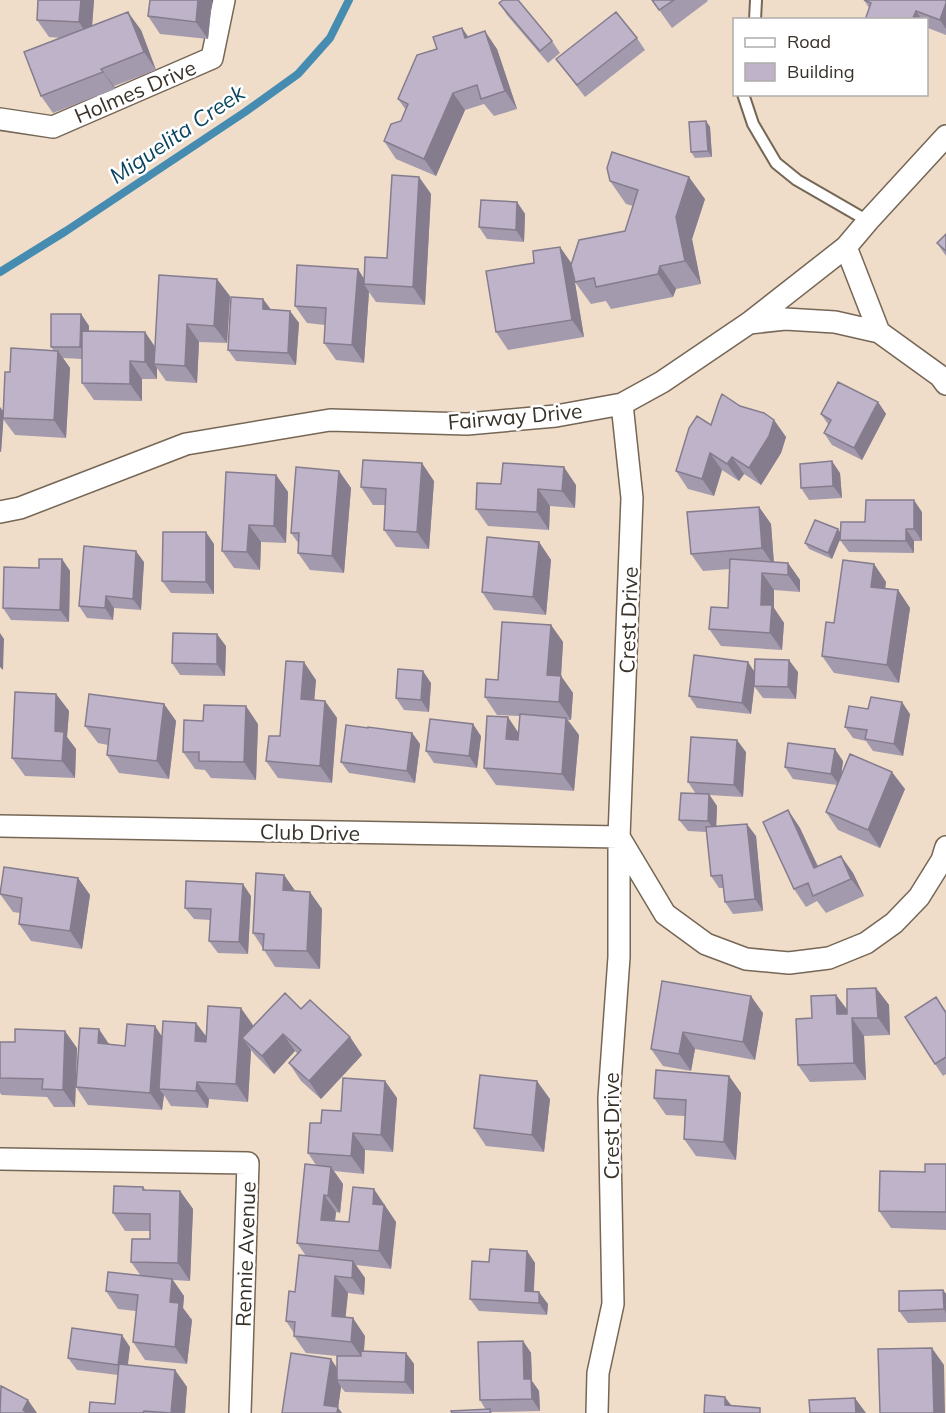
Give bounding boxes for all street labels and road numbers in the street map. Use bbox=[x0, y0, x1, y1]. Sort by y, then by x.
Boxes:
street label: Holmes Drive bbox=[70, 54, 200, 128]
street label: Fairway Drive bbox=[447, 397, 583, 435]
street label: Crest Drive bbox=[613, 566, 643, 674]
street label: Club Drive bbox=[260, 818, 360, 846]
street label: Crest Drive bbox=[598, 1072, 624, 1180]
street label: Rennie Avenue bbox=[229, 1181, 261, 1327]

